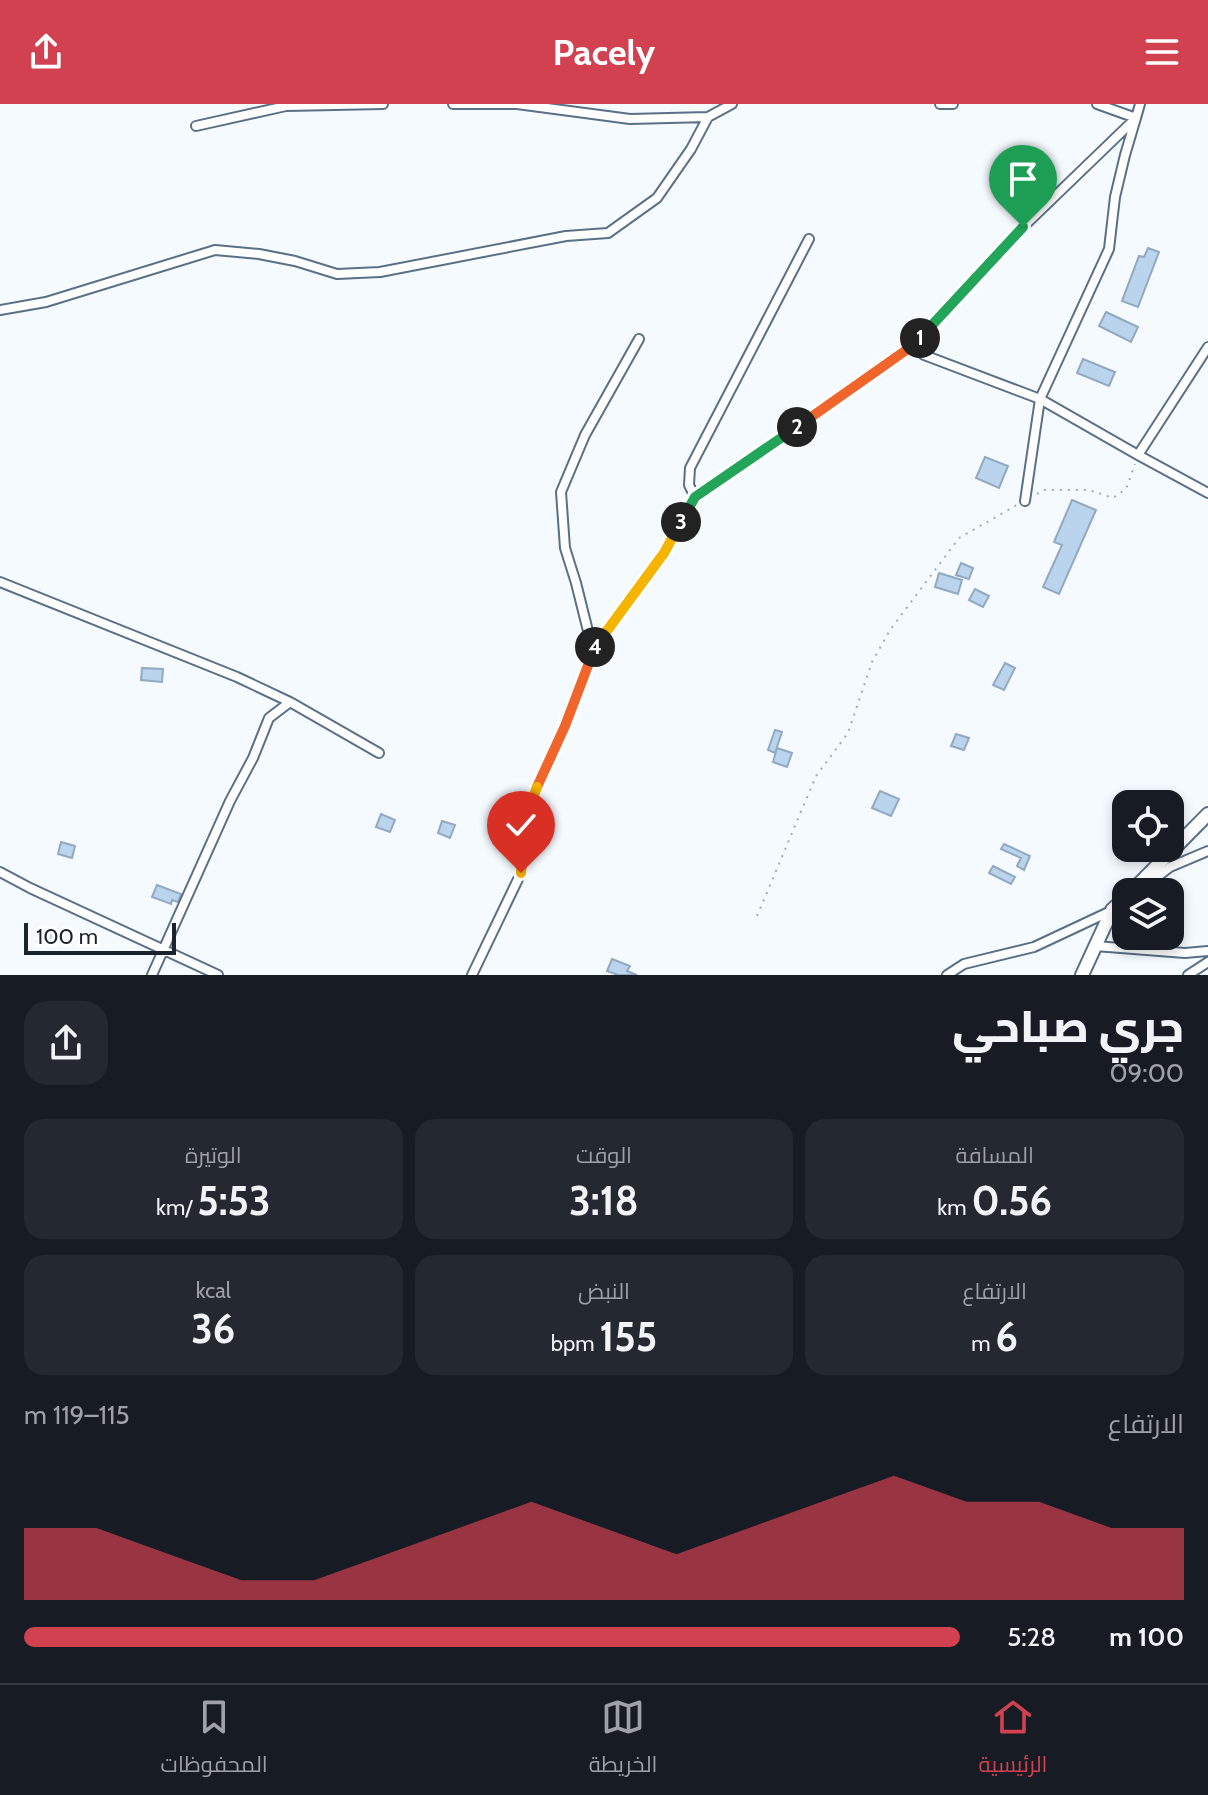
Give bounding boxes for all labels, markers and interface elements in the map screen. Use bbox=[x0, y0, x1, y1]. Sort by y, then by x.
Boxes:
icon: share bbox=[24, 30, 68, 74]
text: Pacely bbox=[553, 30, 655, 74]
icon: menu bbox=[1140, 30, 1184, 74]
pin bbox=[989, 145, 1057, 227]
icon: arrive bbox=[1001, 157, 1045, 201]
pin: 1 bbox=[900, 318, 940, 358]
text: 1 bbox=[916, 324, 924, 351]
pin: 2 bbox=[777, 407, 817, 447]
text: 2 bbox=[791, 413, 803, 440]
pin: 3 bbox=[661, 502, 701, 542]
text: 3 bbox=[675, 508, 687, 535]
pin: 4 bbox=[575, 627, 615, 667]
text: 4 bbox=[588, 633, 602, 660]
map controls bbox=[1112, 790, 1184, 950]
button: locate bbox=[1112, 790, 1184, 862]
pin bbox=[487, 791, 555, 873]
icon: check bbox=[499, 803, 543, 847]
button: layers bbox=[1112, 878, 1184, 950]
scale bar bbox=[24, 919, 176, 955]
text: 100 m bbox=[36, 923, 98, 950]
text: جري صباحي bbox=[952, 1000, 1184, 1053]
button: share bbox=[24, 1001, 108, 1085]
text: 09:00 bbox=[1109, 1057, 1184, 1089]
text: الوتيرة bbox=[185, 1142, 242, 1169]
text: الوقت bbox=[576, 1142, 632, 1169]
text: المسافة bbox=[956, 1142, 1034, 1169]
text: 5:53 bbox=[197, 1176, 271, 1225]
text: 3:18 bbox=[569, 1176, 639, 1225]
text: 0.56 bbox=[971, 1176, 1052, 1225]
text: /km bbox=[156, 1194, 197, 1221]
text: km bbox=[937, 1194, 971, 1221]
text: kcal bbox=[196, 1277, 231, 1304]
text: النبض bbox=[578, 1278, 630, 1305]
text: الارتفاع bbox=[962, 1278, 1027, 1305]
text: 36 bbox=[191, 1304, 235, 1353]
text: 155 bbox=[600, 1312, 657, 1361]
text: 6 bbox=[996, 1312, 1018, 1361]
text: bpm bbox=[551, 1330, 600, 1357]
text: m bbox=[971, 1330, 996, 1357]
text: 115–119 m bbox=[24, 1399, 130, 1431]
text: الارتفاع bbox=[1108, 1408, 1184, 1440]
text: 5:28 bbox=[1007, 1621, 1056, 1653]
text: 100 m bbox=[1109, 1621, 1184, 1653]
tab: المحفوظات bbox=[161, 1695, 268, 1785]
tab: الخريطة bbox=[589, 1695, 657, 1785]
tab: الرئيسية bbox=[978, 1695, 1047, 1785]

